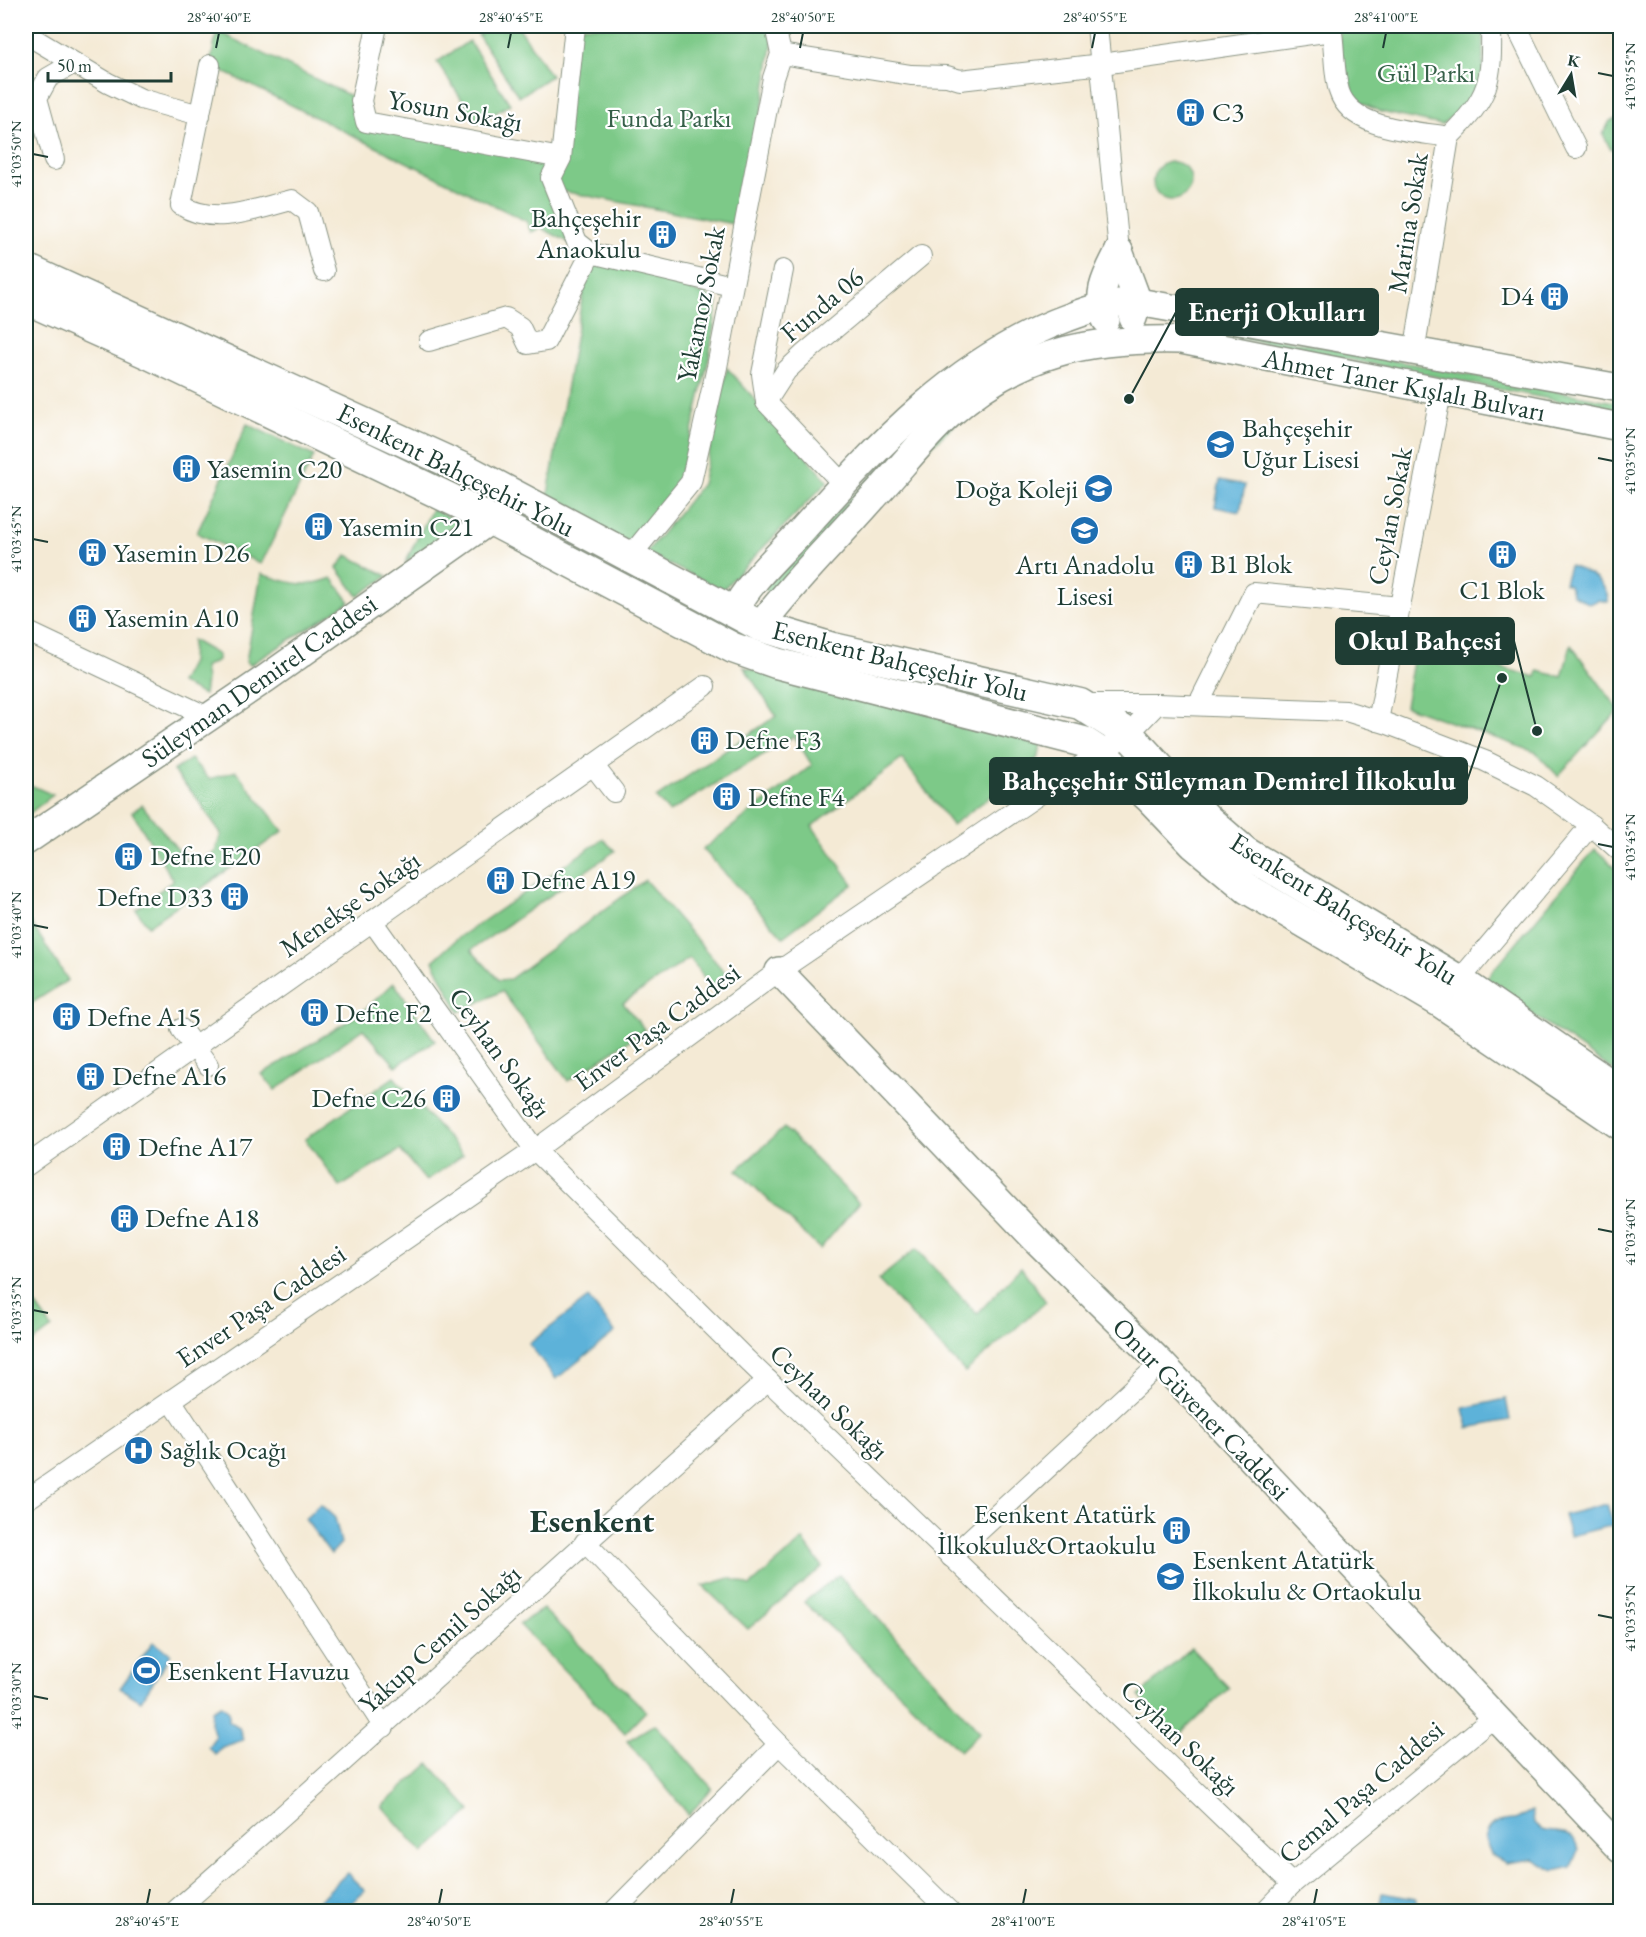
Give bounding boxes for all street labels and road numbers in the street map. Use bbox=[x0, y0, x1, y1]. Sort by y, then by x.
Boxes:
street label: Yosun Sokağı bbox=[385, 81, 526, 140]
street label: Marina Sokak bbox=[1379, 150, 1436, 296]
street label: Yakamoz Sokak bbox=[668, 223, 733, 385]
street label: Funda 06 bbox=[773, 260, 871, 350]
street label: Ahmet Taner Kışlalı Bulvarı bbox=[1259, 340, 1549, 429]
street label: Esenkent Bahçeşehir Yolu bbox=[331, 394, 581, 545]
street label: Ceylan Sokak bbox=[1359, 444, 1420, 588]
street label: Süleyman Demirel Caddesi bbox=[134, 586, 384, 775]
street label: Esenkent Bahçeşehir Yolu bbox=[769, 612, 1032, 709]
street label: Esenkent Bahçeşehir Yolu bbox=[1224, 824, 1465, 993]
street label: Menekşe Sokağı bbox=[273, 842, 427, 965]
street label: Enver Paşa Caddesi bbox=[567, 954, 747, 1099]
street label: Ceyhan Sokağı bbox=[441, 980, 560, 1125]
street label: Enver Paşa Caddesi bbox=[169, 1236, 353, 1375]
street label: Onur Güvener Caddesi bbox=[1105, 1310, 1298, 1508]
street label: Ceyhan Sokağı bbox=[762, 1336, 897, 1468]
street label: Yakup Cemil Sokağı bbox=[351, 1556, 528, 1721]
street label: Ceyhan Sokağı bbox=[1113, 1672, 1248, 1804]
street label: Cemal Paşa Caddesi bbox=[1271, 1712, 1451, 1871]

